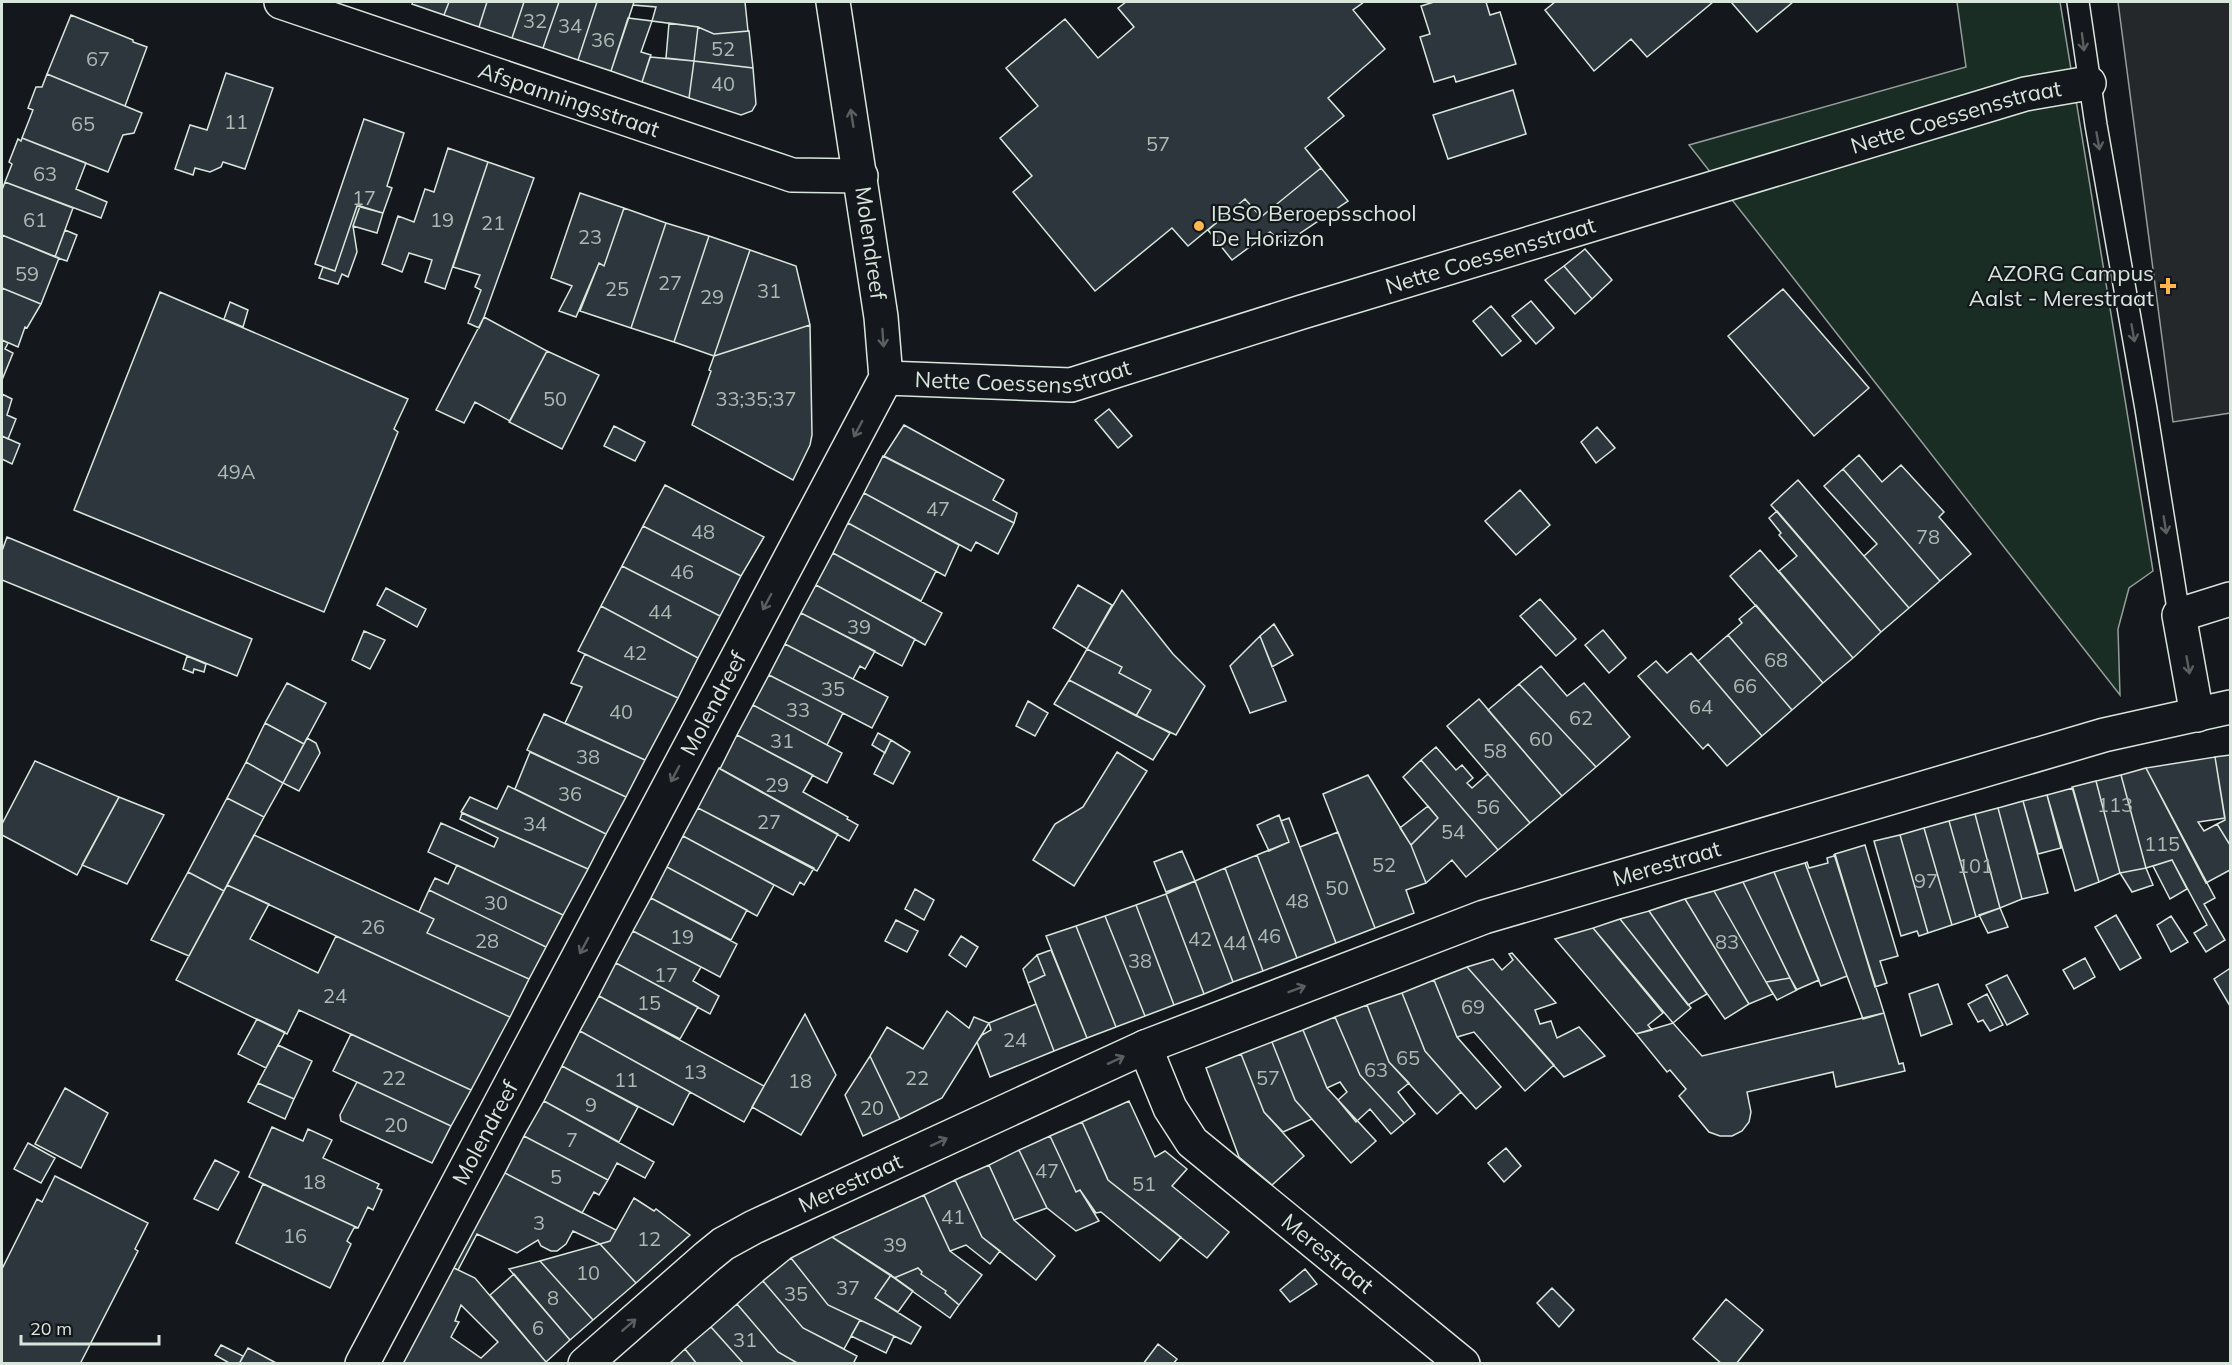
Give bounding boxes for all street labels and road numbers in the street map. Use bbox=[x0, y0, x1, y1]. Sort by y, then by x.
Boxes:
street label: Afspanningsstraat bbox=[475, 56, 663, 143]
street label: Nette Coessensstraat bbox=[1847, 74, 2064, 160]
street label: Molendreef bbox=[849, 185, 893, 302]
street label: Nette Coessensstraat bbox=[1382, 210, 1599, 300]
street label: Nette Coessensstraat bbox=[914, 353, 1135, 399]
street label: Molendreef bbox=[674, 646, 752, 760]
street label: Merestraat bbox=[1609, 834, 1724, 893]
street label: Molendreef bbox=[446, 1075, 524, 1190]
street label: Merestraat bbox=[794, 1147, 907, 1219]
street label: Merestraat bbox=[1276, 1207, 1380, 1300]

